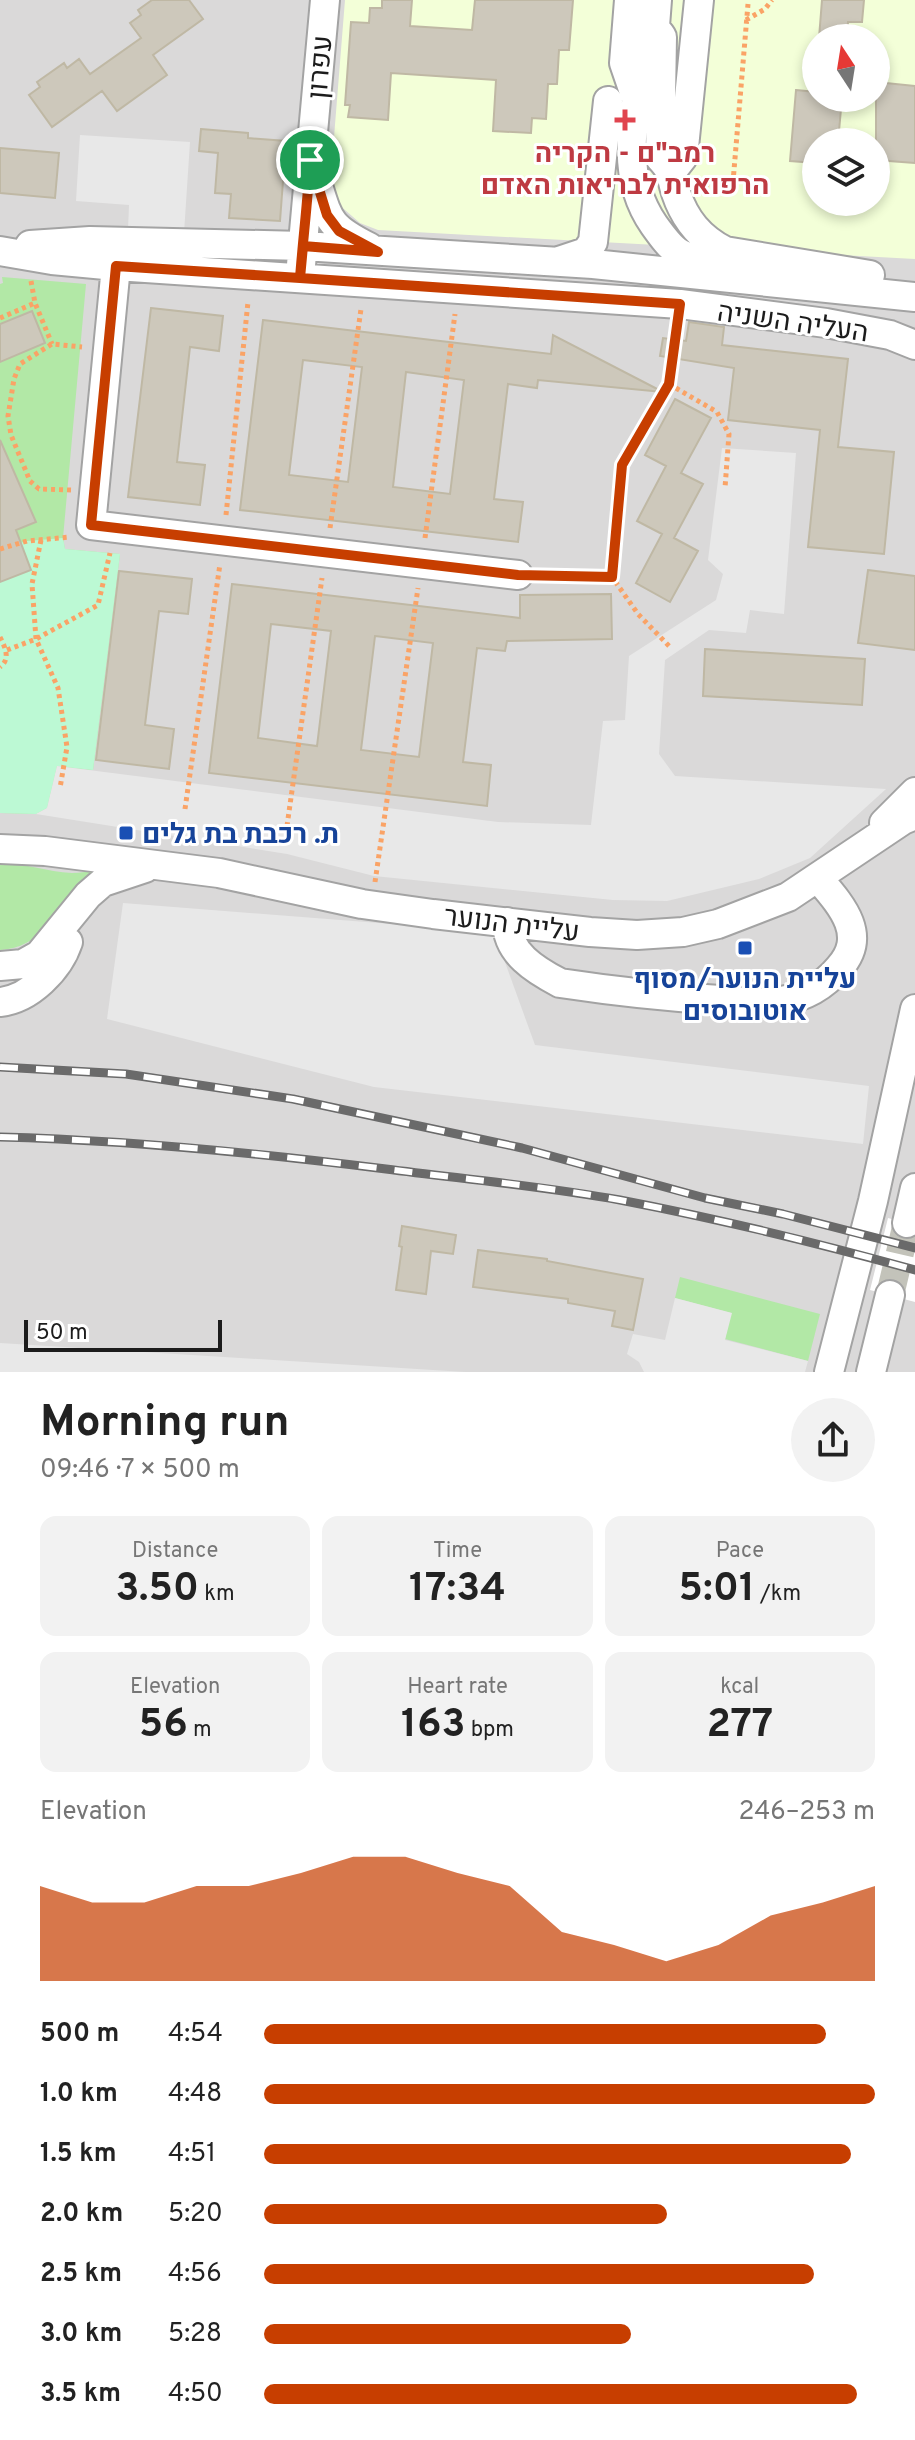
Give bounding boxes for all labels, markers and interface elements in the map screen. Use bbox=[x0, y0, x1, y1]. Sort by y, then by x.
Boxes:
north arrow bbox=[802, 24, 890, 112]
map controls bbox=[802, 24, 890, 216]
street label: עפרון bbox=[301, 34, 343, 101]
marker: רמב"ם - הקריה הרפואית לבריאות האדם bbox=[614, 109, 636, 131]
pin bbox=[276, 126, 344, 194]
button: layers bbox=[802, 128, 890, 216]
place label: רמב"ם - הקריה הרפואית לבריאות האדם bbox=[481, 137, 769, 205]
icon: arrive bbox=[288, 138, 332, 182]
street label: העליה השניה bbox=[715, 296, 870, 352]
place label: ת. רכבת בת גלים bbox=[142, 818, 339, 854]
marker: ת. רכבת בת גלים bbox=[117, 824, 135, 842]
street label: עליית הנוער bbox=[442, 900, 581, 952]
marker: עליית הנוער/מסוף אוטובוסים bbox=[736, 939, 754, 957]
place label: עליית הנוער/מסוף אוטובוסים bbox=[633, 963, 857, 1031]
scale bar bbox=[24, 1316, 222, 1352]
text: 50 m bbox=[36, 1320, 88, 1347]
text: Morning run bbox=[40, 1396, 290, 1452]
button: share bbox=[791, 1398, 875, 1482]
text: 09:46 · 7 × 500 m bbox=[40, 1454, 240, 1487]
text: Distance bbox=[132, 1538, 218, 1565]
text: Time bbox=[433, 1538, 482, 1565]
text: Pace bbox=[716, 1538, 764, 1565]
text: 3.50 bbox=[116, 1565, 199, 1615]
text: 17:34 bbox=[409, 1565, 506, 1615]
text: 5:01 bbox=[678, 1565, 755, 1615]
text: km bbox=[199, 1581, 235, 1608]
text: /km bbox=[755, 1581, 801, 1608]
text: Elevation bbox=[130, 1674, 220, 1701]
text: Heart rate bbox=[407, 1674, 508, 1701]
text: kcal bbox=[720, 1674, 759, 1701]
text: 56 bbox=[139, 1701, 188, 1751]
text: 163 bbox=[401, 1701, 466, 1751]
text: 277 bbox=[706, 1701, 773, 1751]
text: m bbox=[188, 1717, 212, 1744]
text: bpm bbox=[466, 1717, 514, 1744]
text: Elevation bbox=[40, 1796, 147, 1829]
text: 246–253 m bbox=[739, 1796, 875, 1829]
text: 500 m bbox=[40, 2018, 119, 2051]
text: 4:54 bbox=[168, 2018, 223, 2051]
text: 1.0 km bbox=[40, 2078, 118, 2111]
text: 4:48 bbox=[168, 2078, 222, 2111]
text: 1.5 km bbox=[40, 2138, 117, 2171]
text: 4:51 bbox=[168, 2138, 216, 2171]
text: 2.0 km bbox=[40, 2198, 123, 2231]
text: 5:20 bbox=[168, 2198, 223, 2231]
text: 2.5 km bbox=[40, 2258, 122, 2291]
text: 4:56 bbox=[168, 2258, 222, 2291]
text: 3.0 km bbox=[40, 2318, 122, 2351]
text: 5:28 bbox=[168, 2318, 222, 2351]
text: 3.5 km bbox=[40, 2378, 121, 2411]
text: 4:50 bbox=[168, 2378, 223, 2411]

